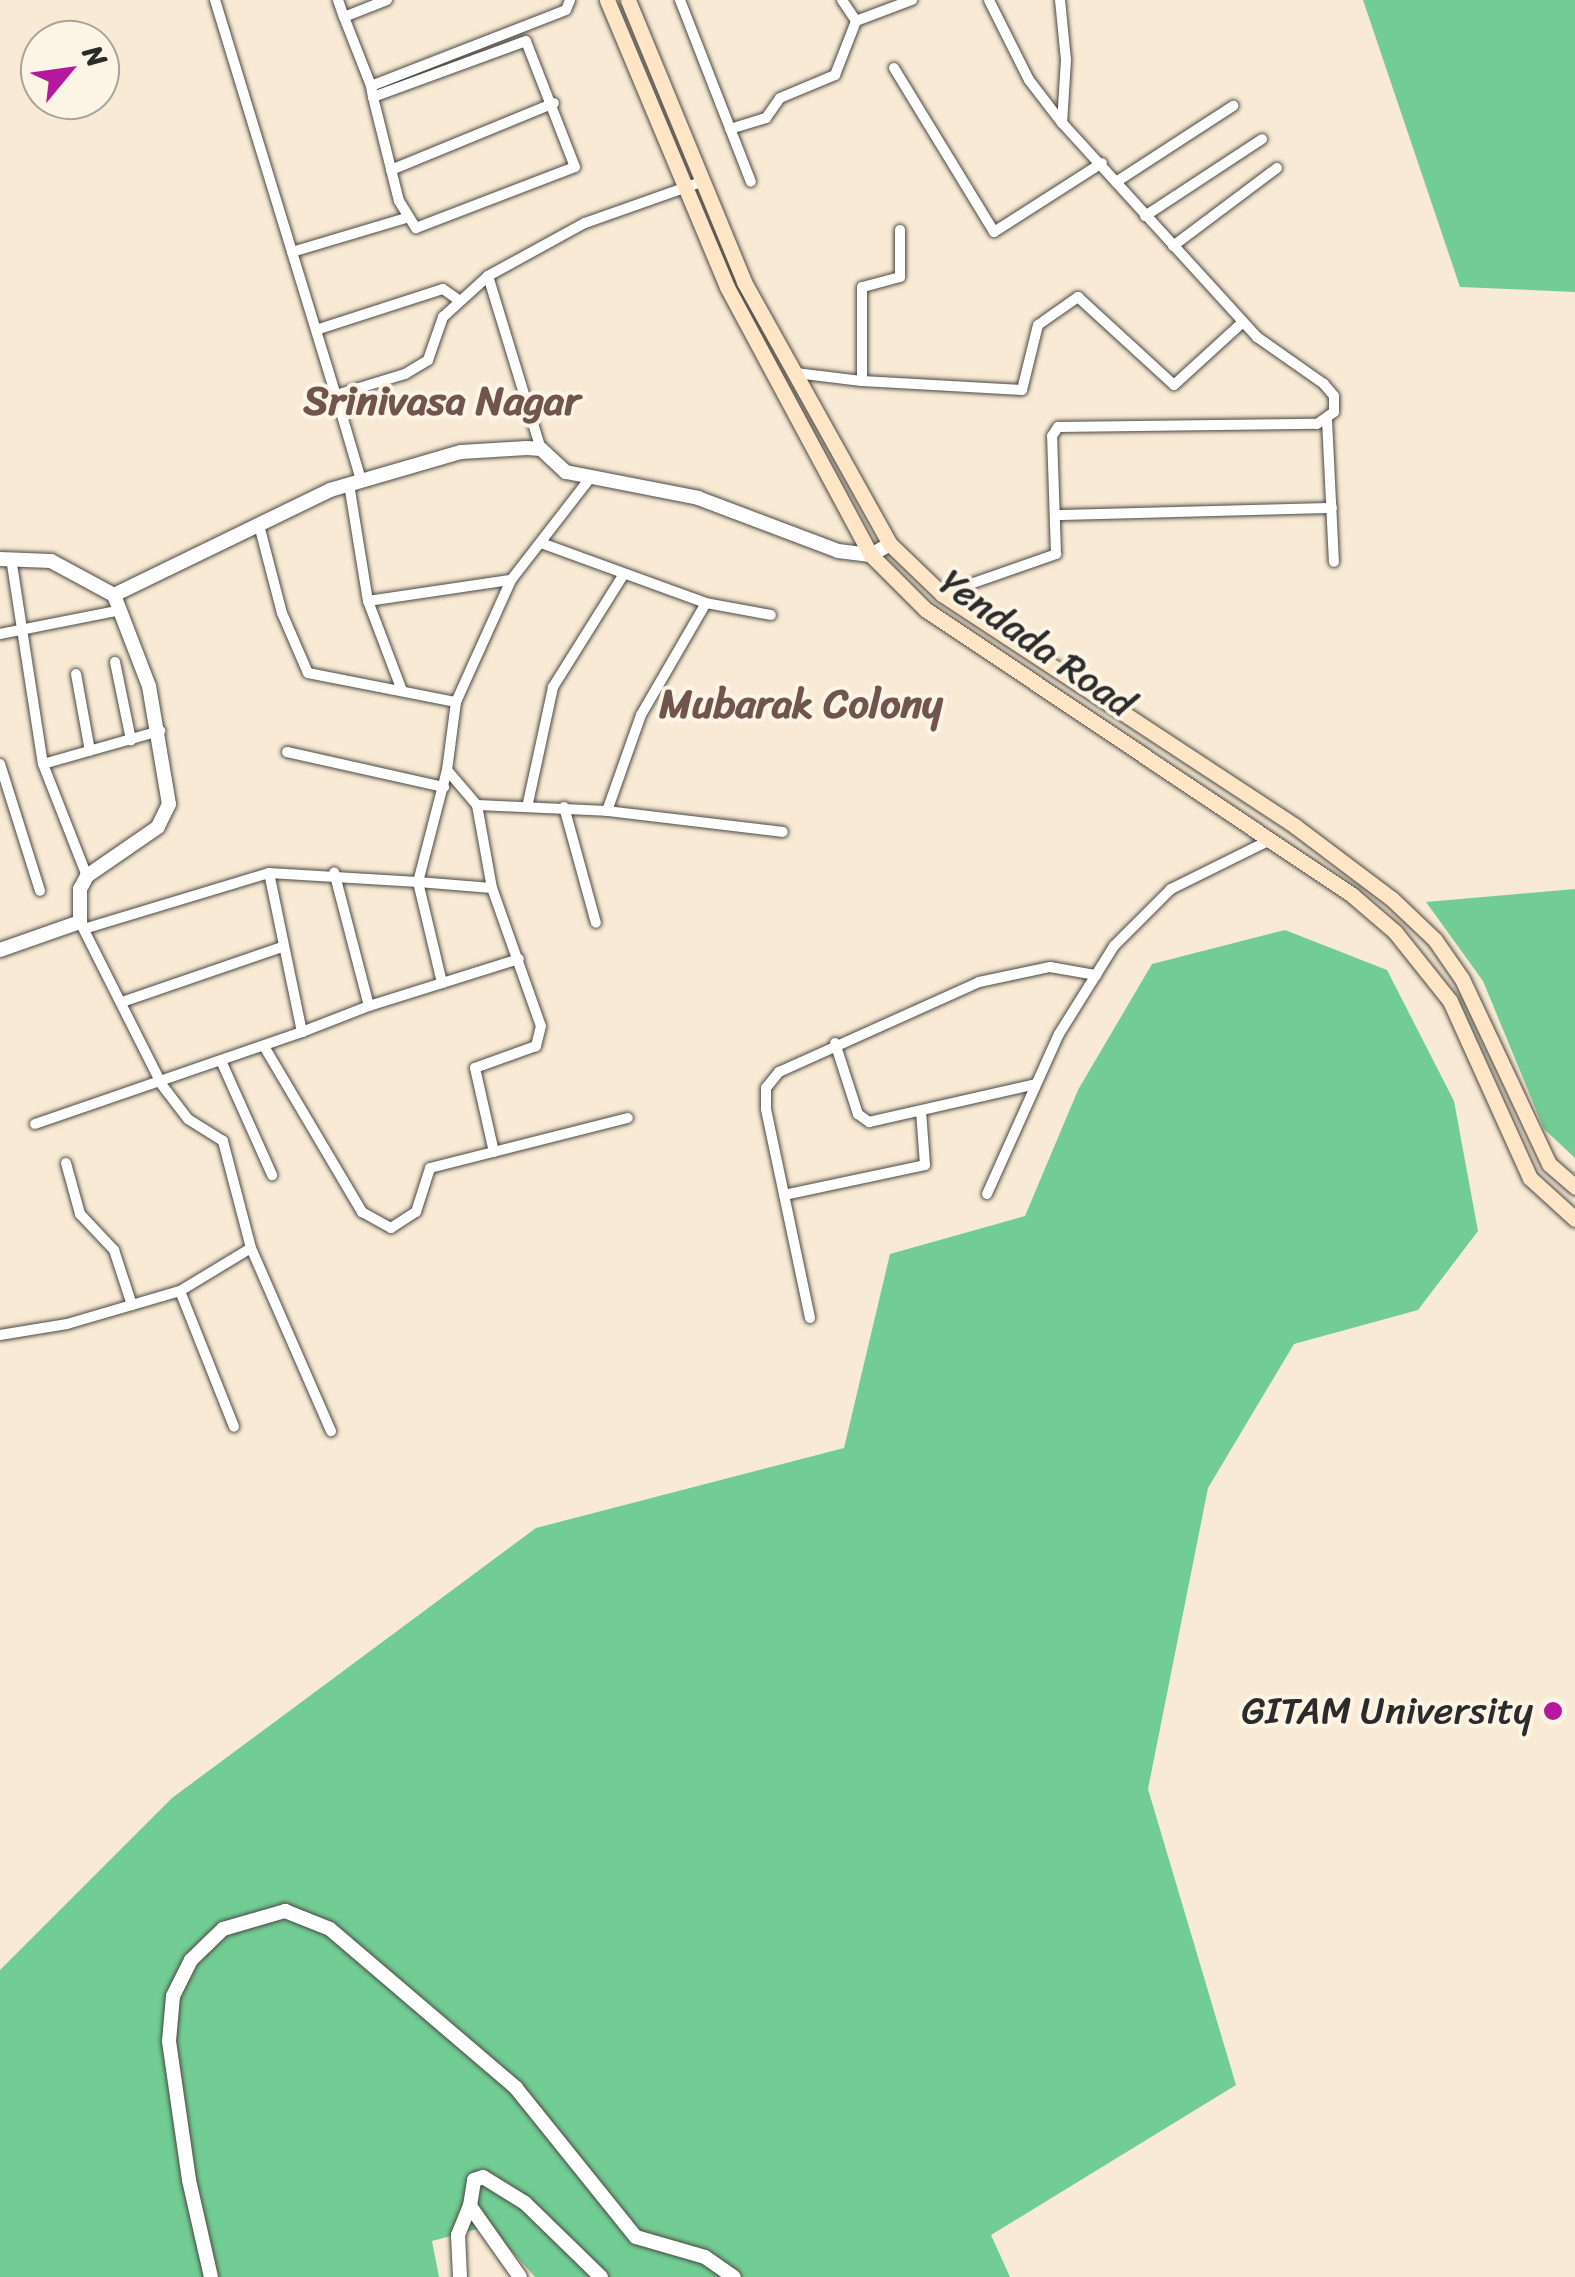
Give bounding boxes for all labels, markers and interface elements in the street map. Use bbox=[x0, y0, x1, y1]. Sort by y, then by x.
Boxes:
north arrow bbox=[20, 20, 120, 120]
text: N bbox=[69, 36, 121, 77]
district label: Srinivasa Nagar bbox=[303, 377, 581, 425]
street label: Yendada Road bbox=[931, 559, 1143, 727]
district label: Mubarak Colony bbox=[659, 680, 943, 728]
place label: GITAM University bbox=[1240, 1688, 1533, 1734]
marker: GITAM University bbox=[1542, 1700, 1564, 1722]

